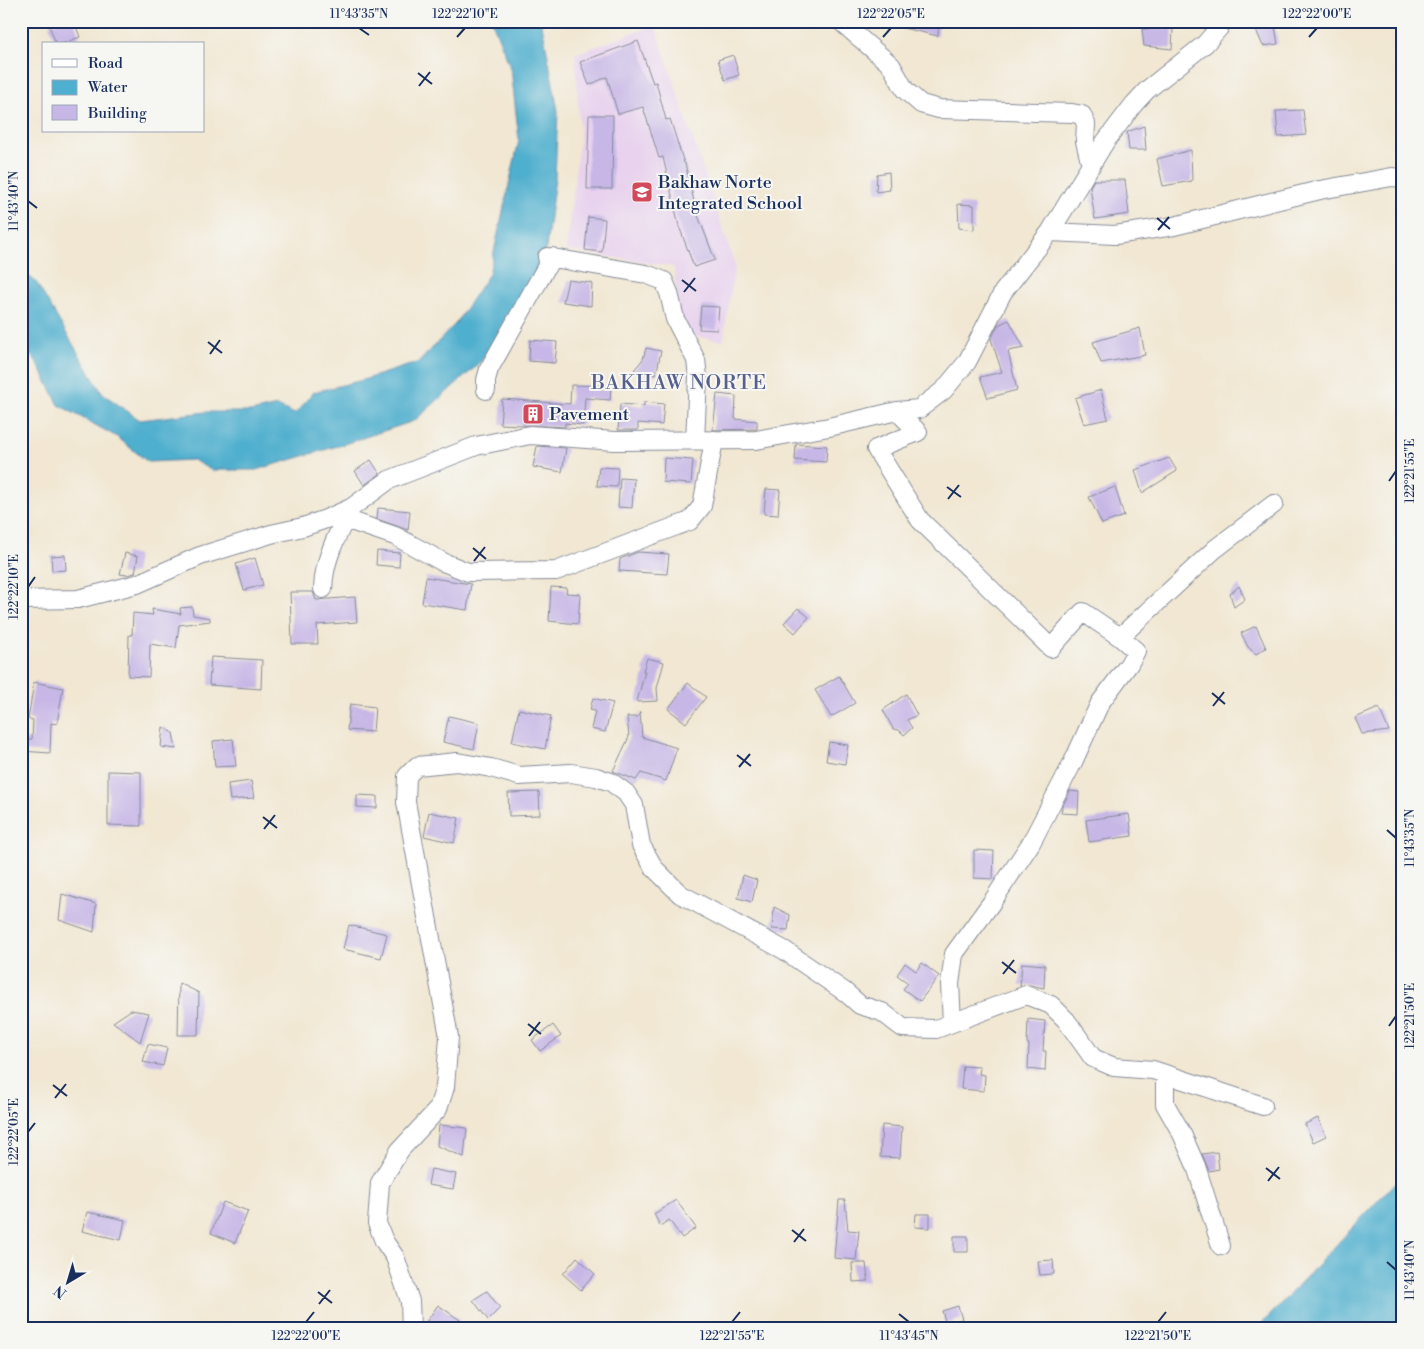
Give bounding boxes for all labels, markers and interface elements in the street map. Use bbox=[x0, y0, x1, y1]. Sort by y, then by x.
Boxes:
text: 11°43'35"N bbox=[330, 7, 388, 22]
text: 122°22'10"E bbox=[432, 7, 498, 22]
text: 122°22'05"E bbox=[857, 7, 925, 22]
text: 122°22'00"E bbox=[1283, 7, 1351, 22]
legend bbox=[42, 42, 205, 132]
text: Road bbox=[88, 54, 123, 73]
text: Water bbox=[87, 78, 128, 97]
text: Building bbox=[87, 104, 147, 123]
text: 11°43'40"N bbox=[7, 171, 22, 231]
place label: Bakhaw Norte Integrated School bbox=[657, 171, 803, 215]
school or university icon: Bakhaw Norte Integrated School bbox=[630, 180, 654, 204]
district label: BAKHAW NORTE bbox=[590, 371, 767, 396]
building icon: Pavement bbox=[521, 402, 545, 426]
place label: Pavement bbox=[549, 403, 630, 426]
text: 122°21'55"E bbox=[1403, 439, 1418, 503]
text: 122°22'10"E bbox=[7, 554, 22, 620]
text: 11°43'35"N bbox=[1403, 809, 1418, 867]
text: 122°21'50"E bbox=[1403, 983, 1418, 1049]
text: 122°22'05"E bbox=[7, 1098, 22, 1166]
text: 11°43'40"N bbox=[1403, 1240, 1418, 1300]
north arrow bbox=[42, 1256, 92, 1306]
text: N bbox=[51, 1281, 71, 1302]
text: 122°22'00"E bbox=[272, 1329, 340, 1344]
text: 122°21'55"E bbox=[700, 1329, 764, 1344]
text: 11°43'45"N bbox=[880, 1329, 939, 1344]
text: 122°21'50"E bbox=[1125, 1329, 1191, 1344]

